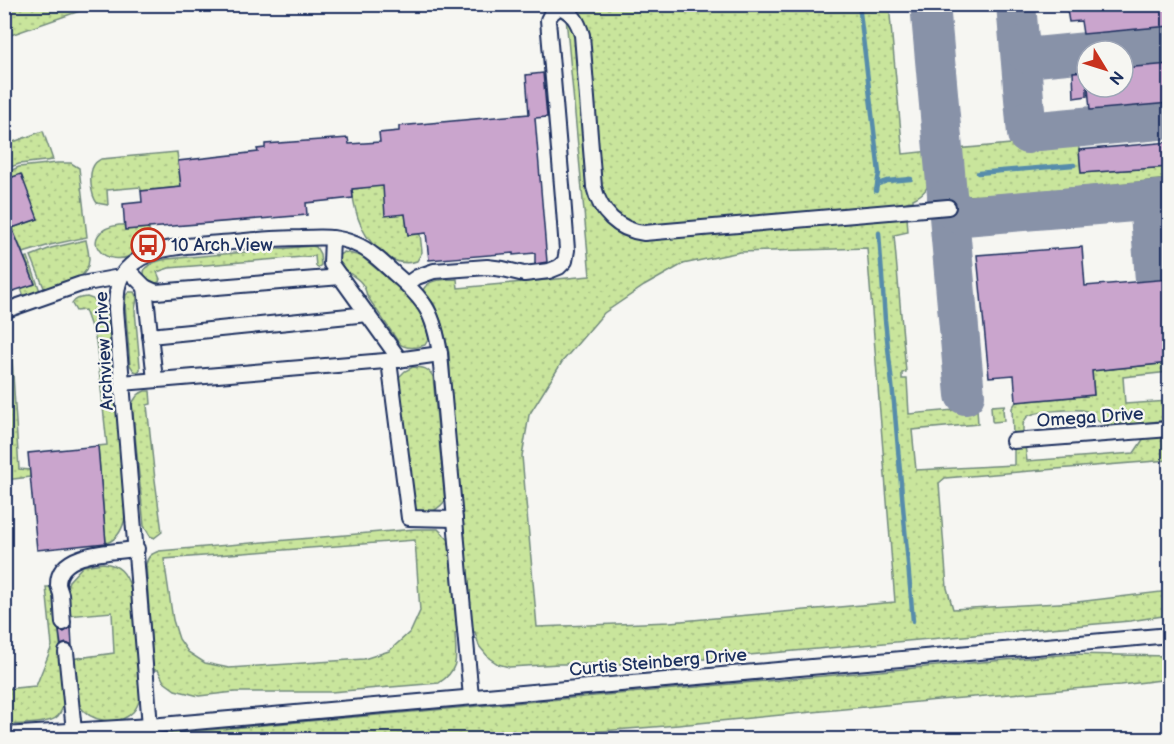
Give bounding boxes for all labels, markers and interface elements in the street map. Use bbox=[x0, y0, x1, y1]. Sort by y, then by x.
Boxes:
north arrow bbox=[1075, 39, 1135, 99]
text: N bbox=[1104, 67, 1127, 88]
bus stop icon: 10 Arch View bbox=[130, 227, 166, 263]
place label: 10 Arch View bbox=[171, 235, 272, 256]
street label: Archview Drive bbox=[91, 290, 118, 411]
street label: Omega Drive bbox=[1036, 403, 1144, 432]
street label: Curtis Steinberg Drive bbox=[568, 644, 748, 681]

